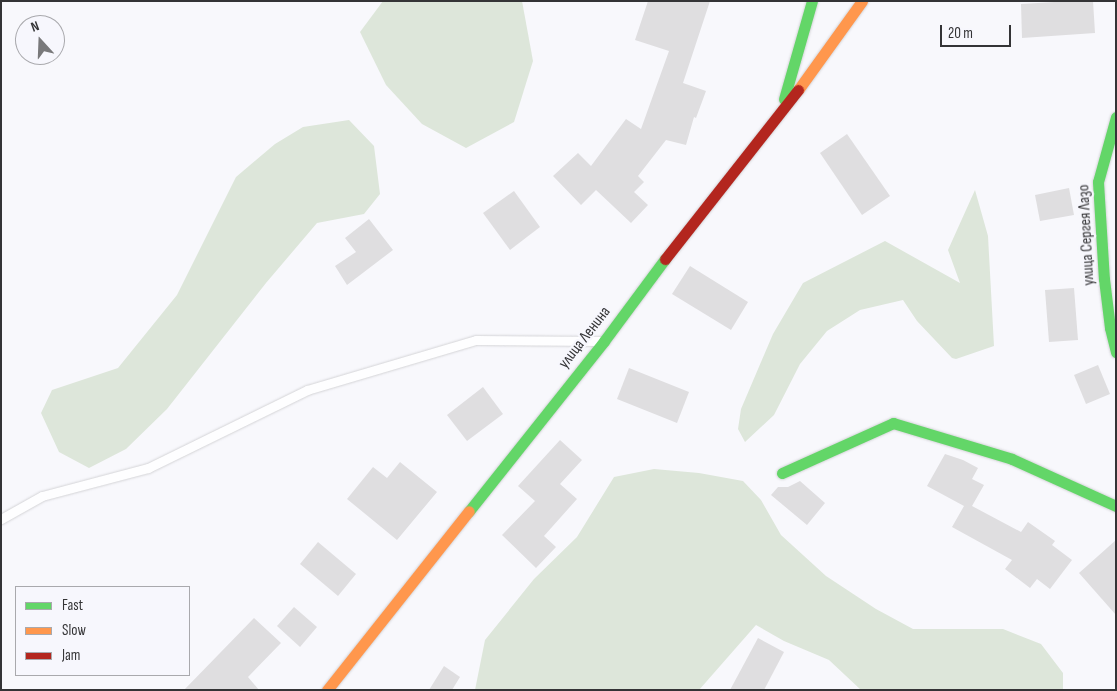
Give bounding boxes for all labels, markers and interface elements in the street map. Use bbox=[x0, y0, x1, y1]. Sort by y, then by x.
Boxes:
north arrow bbox=[15, 15, 65, 65]
scale bar bbox=[942, 15, 1013, 47]
text: N bbox=[29, 17, 41, 36]
text: 20 m bbox=[948, 24, 973, 43]
street label: улица Сергея Лазо bbox=[1075, 184, 1099, 286]
street label: улица Ленина bbox=[555, 303, 615, 373]
legend bbox=[15, 586, 190, 676]
text: Fast bbox=[62, 596, 83, 615]
text: Slow bbox=[62, 621, 86, 640]
text: Jam bbox=[62, 646, 80, 665]

